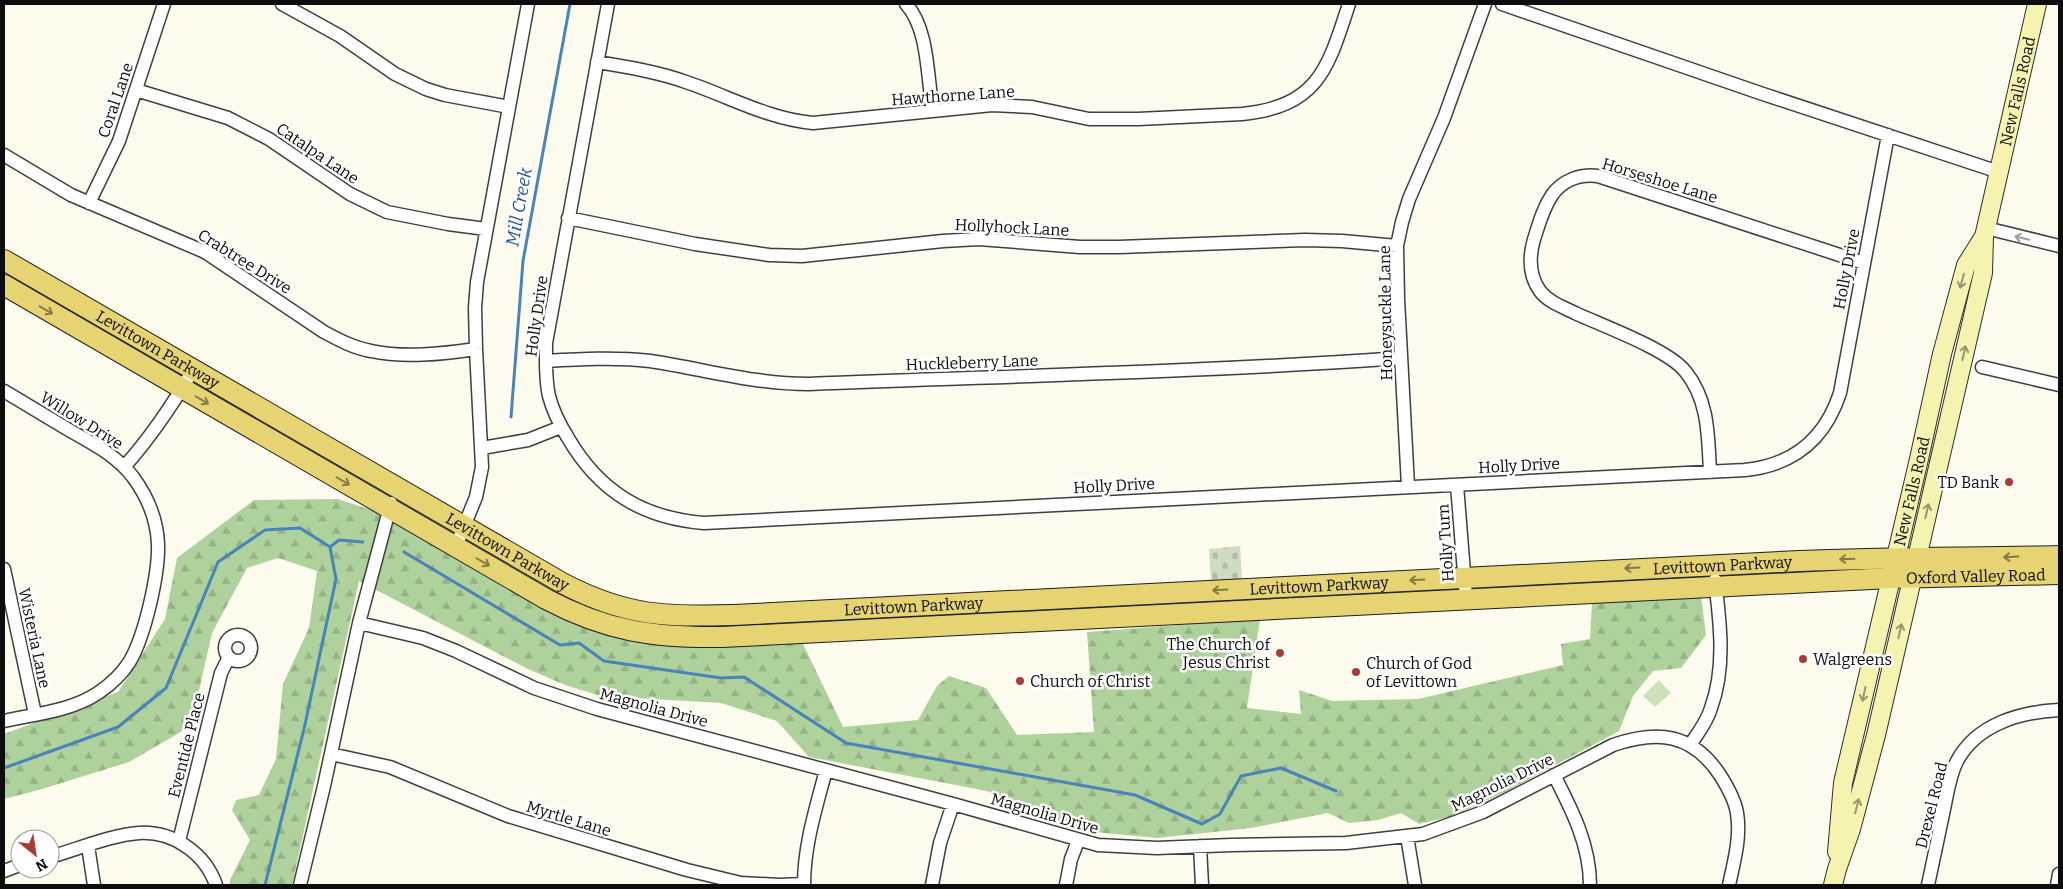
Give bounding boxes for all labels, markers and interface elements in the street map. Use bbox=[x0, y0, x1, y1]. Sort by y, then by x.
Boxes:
street label: New Falls Road bbox=[1996, 34, 2039, 148]
street label: Coral Lane bbox=[94, 60, 137, 140]
street label: Hawthorne Lane bbox=[891, 82, 1015, 109]
street label: Catalpa Lane bbox=[273, 119, 363, 188]
street label: Horseshoe Lane bbox=[1600, 154, 1720, 207]
water label: Mill Creek bbox=[501, 166, 537, 248]
street label: Hollyhock Lane bbox=[954, 215, 1070, 240]
street label: Crabtree Drive bbox=[194, 225, 295, 298]
street label: Holly Drive bbox=[1829, 227, 1864, 311]
one-way arrow bbox=[2015, 233, 2031, 242]
street label: Honeysuckle Lane bbox=[1375, 245, 1396, 381]
one-way arrow bbox=[1957, 272, 1966, 288]
street label: Holly Drive bbox=[521, 274, 552, 358]
one-way arrow bbox=[38, 305, 53, 315]
street label: Levittown Parkway bbox=[93, 306, 223, 393]
one-way arrow bbox=[1960, 345, 1969, 361]
street label: Huckleberry Lane bbox=[905, 351, 1039, 374]
street label: Willow Drive bbox=[37, 387, 127, 453]
one-way arrow bbox=[194, 395, 208, 405]
street label: New Falls Road bbox=[1890, 434, 1934, 548]
street label: Holly Drive bbox=[1478, 454, 1560, 477]
place label: TD Bank bbox=[1937, 473, 1999, 492]
street label: Holly Drive bbox=[1073, 474, 1155, 497]
one-way arrow bbox=[335, 476, 349, 486]
marker: TD Bank bbox=[2003, 476, 2015, 488]
street label: Holly Turn bbox=[1433, 503, 1458, 583]
one-way arrow bbox=[1923, 503, 1932, 519]
street label: Levittown Parkway bbox=[442, 509, 573, 595]
street label: Levittown Parkway bbox=[1652, 552, 1793, 578]
one-way arrow bbox=[2003, 552, 2019, 561]
one-way arrow bbox=[1839, 554, 1855, 564]
one-way arrow bbox=[476, 557, 491, 567]
one-way arrow bbox=[1624, 564, 1640, 573]
street label: Oxford Valley Road bbox=[1906, 565, 2046, 588]
street label: Levittown Parkway bbox=[1249, 573, 1390, 599]
one-way arrow bbox=[1409, 575, 1425, 584]
one-way arrow bbox=[1212, 585, 1228, 595]
street label: Wisteria Lane bbox=[15, 586, 54, 690]
street label: Levittown Parkway bbox=[844, 593, 984, 619]
one-way arrow bbox=[1896, 624, 1905, 640]
place label: The Church of Jesus Christ bbox=[1167, 635, 1271, 672]
marker: The Church of Jesus Christ bbox=[1274, 647, 1286, 659]
place label: Walgreens bbox=[1813, 650, 1892, 669]
marker: Walgreens bbox=[1797, 653, 1809, 665]
place label: Church of God of Levittown bbox=[1366, 654, 1472, 691]
marker: Church of God of Levittown bbox=[1350, 666, 1362, 678]
place label: Church of Christ bbox=[1030, 672, 1151, 691]
marker: Church of Christ bbox=[1014, 675, 1026, 687]
street label: Magnolia Drive bbox=[598, 684, 710, 731]
one-way arrow bbox=[1859, 685, 1868, 701]
street label: Eventide Place bbox=[164, 691, 209, 800]
street label: Magnolia Drive bbox=[1448, 750, 1556, 815]
street label: Drexel Road bbox=[1912, 759, 1952, 850]
street label: Magnolia Drive bbox=[989, 789, 1101, 838]
street label: Myrtle Lane bbox=[524, 797, 614, 840]
one-way arrow bbox=[1853, 799, 1863, 815]
north arrow bbox=[10, 829, 60, 879]
text: N bbox=[32, 855, 50, 875]

